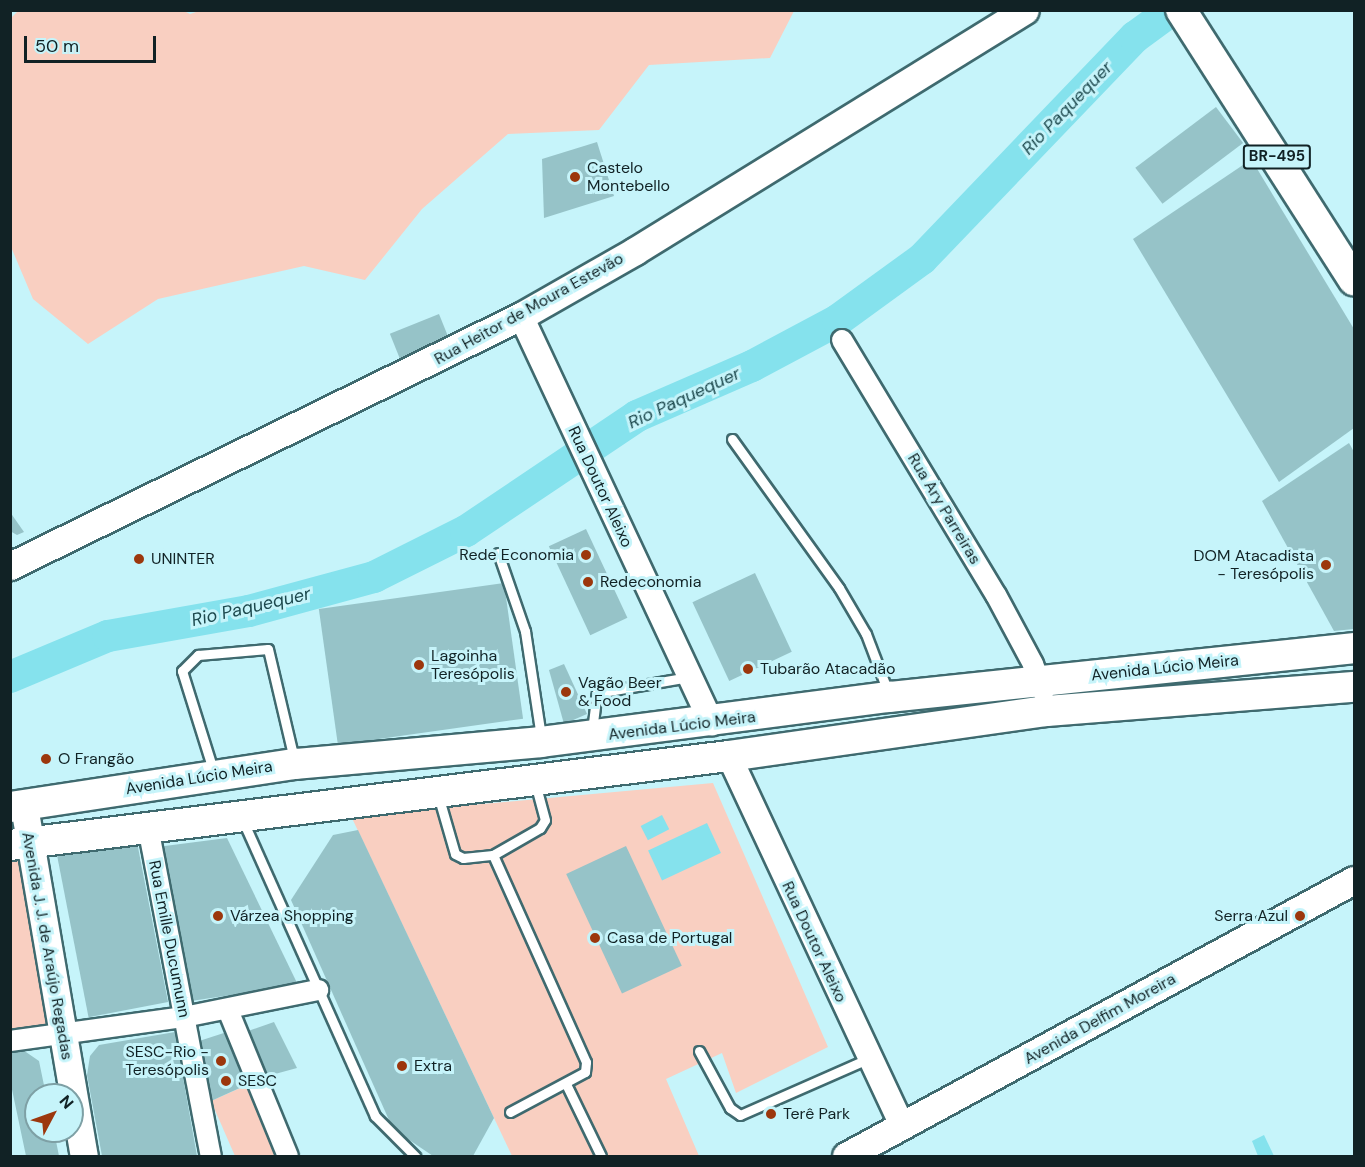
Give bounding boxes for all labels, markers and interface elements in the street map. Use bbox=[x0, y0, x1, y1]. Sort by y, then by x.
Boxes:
scale bar bbox=[27, 24, 159, 62]
text: 50 m bbox=[35, 34, 79, 58]
water label: Rio Paquequer bbox=[1017, 57, 1117, 159]
road number: BR-495 bbox=[1242, 145, 1312, 169]
place label: Castelo Montebello bbox=[587, 158, 670, 196]
marker: Castelo Montebello bbox=[568, 170, 582, 184]
street label: Rua Heitor de Moura Estevão bbox=[431, 249, 627, 369]
water label: Rio Paquequer bbox=[624, 363, 744, 433]
street label: Rua Doutor Aleixo bbox=[564, 423, 636, 551]
street label: Rua Ary Parreiras bbox=[903, 450, 985, 568]
place label: Rede Economia bbox=[459, 545, 574, 565]
place label: DOM Atacadista - Teresópolis bbox=[1194, 546, 1314, 584]
marker: Rede Economia bbox=[579, 548, 593, 562]
place label: UNINTER bbox=[151, 549, 215, 569]
marker: UNINTER bbox=[132, 552, 146, 566]
marker: DOM Atacadista - Teresópolis bbox=[1319, 558, 1333, 572]
place label: Redeconomia bbox=[600, 572, 701, 592]
marker: Redeconomia bbox=[581, 575, 595, 589]
water label: Rio Paquequer bbox=[189, 583, 313, 631]
place label: Lagoinha Teresópolis bbox=[431, 646, 515, 684]
street label: Avenida Lúcio Meira bbox=[1090, 651, 1240, 685]
marker: Lagoinha Teresópolis bbox=[412, 658, 426, 672]
place label: Tubarão Atacadão bbox=[760, 659, 895, 679]
marker: Tubarão Atacadão bbox=[741, 662, 755, 676]
place label: Vagão Beer & Food bbox=[578, 673, 662, 711]
marker: Vagão Beer & Food bbox=[559, 685, 573, 699]
street label: Avenida Lúcio Meira bbox=[607, 707, 757, 745]
place label: O Frangão bbox=[58, 749, 134, 769]
marker: O Frangão bbox=[39, 752, 53, 766]
street label: Avenida Lúcio Meira bbox=[124, 757, 274, 799]
street label: Avenida J. J. de Araújo Regadas bbox=[17, 831, 77, 1061]
street label: Rua Emille Ducumunn bbox=[144, 859, 194, 1019]
street label: Rua Doutor Aleixo bbox=[778, 878, 850, 1006]
place label: Várzea Shopping bbox=[230, 906, 354, 926]
place label: Serra Azul bbox=[1214, 906, 1288, 926]
marker: Várzea Shopping bbox=[211, 909, 225, 923]
marker: Serra Azul bbox=[1293, 909, 1307, 923]
place label: Casa de Portugal bbox=[607, 928, 732, 948]
marker: Casa de Portugal bbox=[588, 931, 602, 945]
street label: Avenida Delfim Moreira bbox=[1021, 969, 1179, 1069]
place label: SESC-Rio - Teresópolis bbox=[125, 1042, 209, 1080]
marker: SESC-Rio - Teresópolis bbox=[214, 1054, 228, 1068]
place label: Extra bbox=[414, 1056, 452, 1076]
marker: Extra bbox=[395, 1059, 409, 1073]
place label: SESC bbox=[238, 1071, 277, 1091]
marker: SESC bbox=[219, 1074, 233, 1088]
north arrow bbox=[24, 1083, 84, 1143]
text: N bbox=[55, 1091, 78, 1113]
place label: Terê Park bbox=[783, 1104, 850, 1124]
marker: Terê Park bbox=[764, 1107, 778, 1121]

